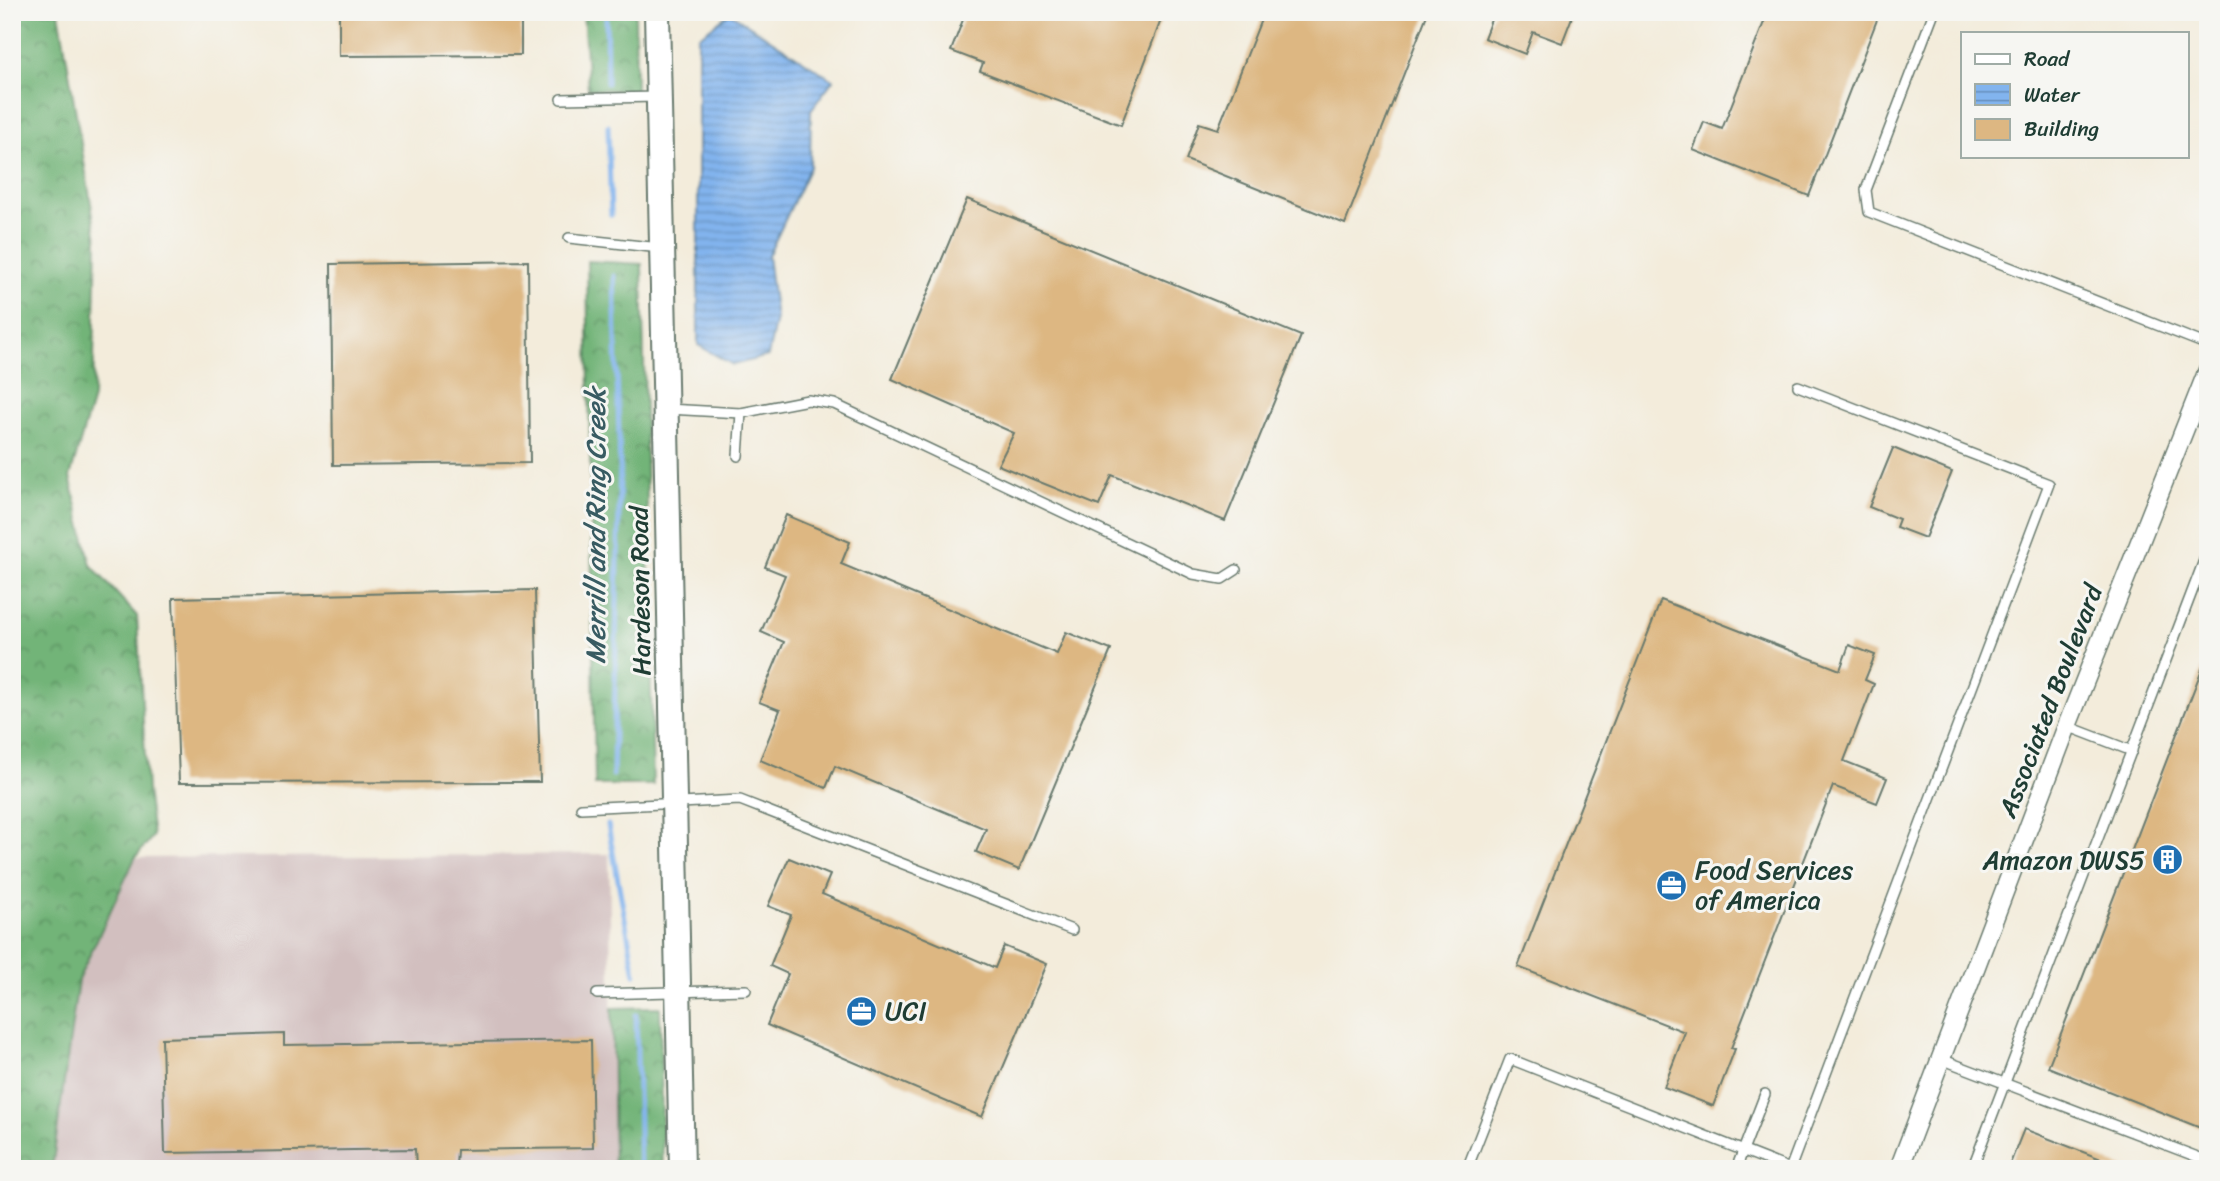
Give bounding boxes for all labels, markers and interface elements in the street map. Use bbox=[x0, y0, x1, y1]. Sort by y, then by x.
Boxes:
legend bbox=[1961, 32, 2188, 158]
text: Road bbox=[2024, 40, 2071, 78]
text: Water bbox=[2024, 76, 2081, 114]
text: Building bbox=[2024, 110, 2100, 148]
water label: Merrill and Ring Creek bbox=[571, 385, 620, 664]
street label: Hardeson Road bbox=[615, 504, 664, 676]
street label: Associated Boulevard bbox=[1984, 576, 2116, 825]
place label: Amazon DWS5 bbox=[1982, 837, 2145, 883]
building icon: Amazon DWS5 bbox=[2151, 843, 2185, 877]
place label: Food Services of America bbox=[1695, 847, 1853, 923]
office icon: Food Services of America bbox=[1655, 868, 1689, 902]
place label: UCI bbox=[885, 988, 926, 1034]
office icon: UCI bbox=[845, 994, 879, 1028]

